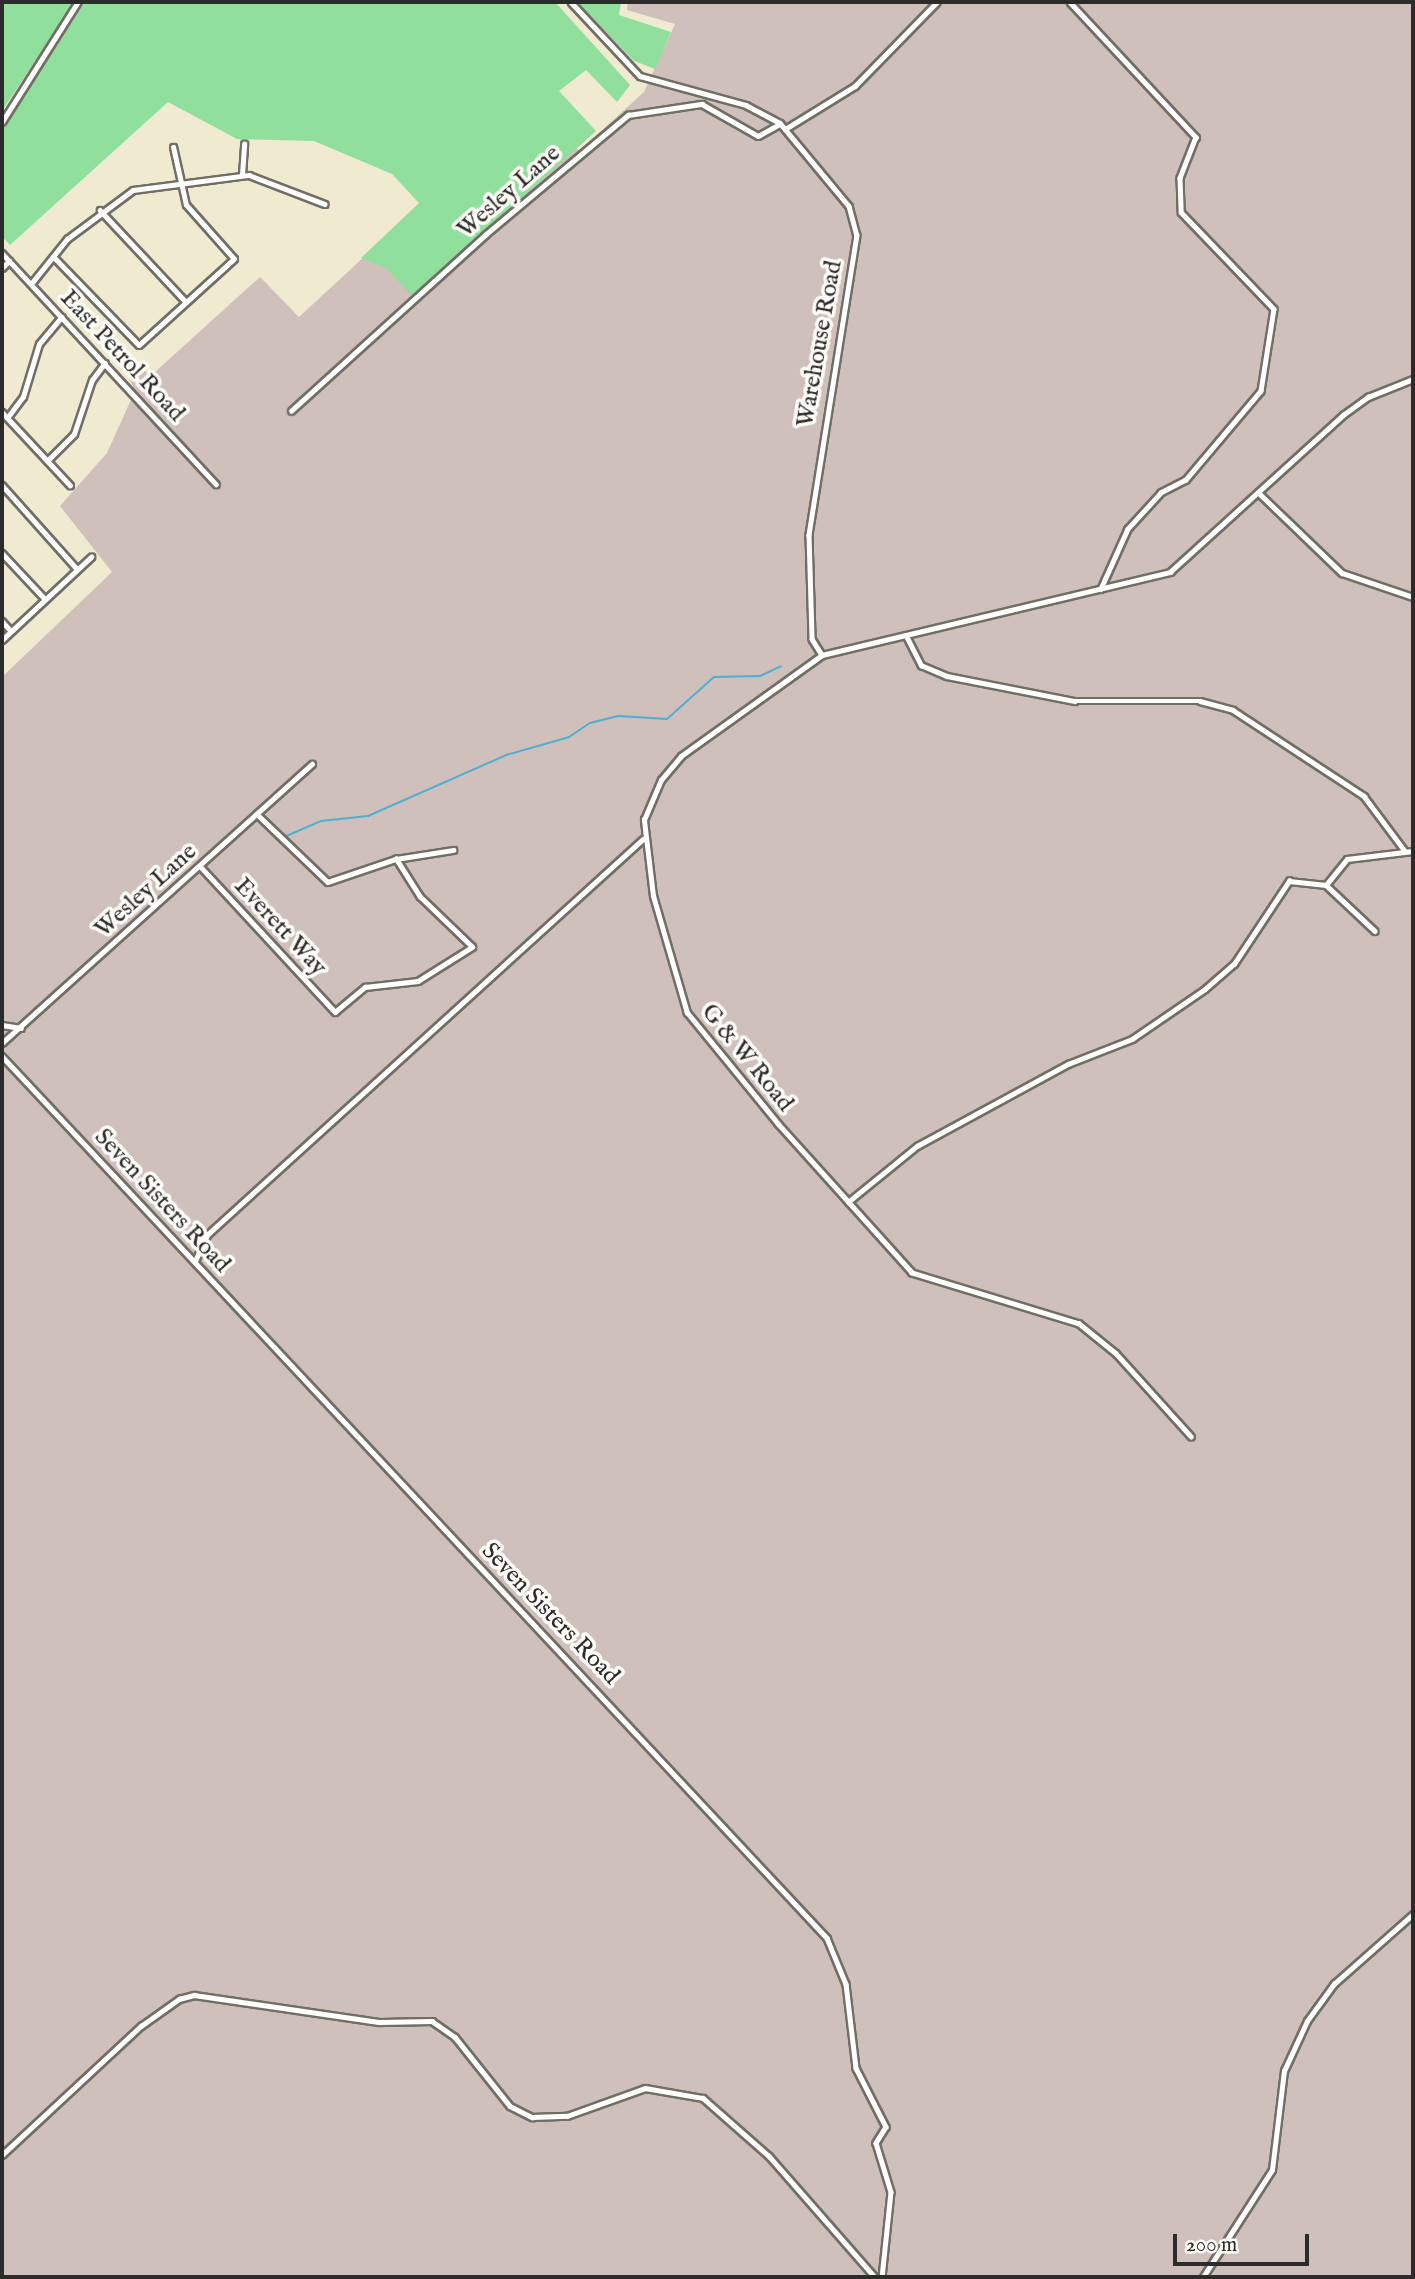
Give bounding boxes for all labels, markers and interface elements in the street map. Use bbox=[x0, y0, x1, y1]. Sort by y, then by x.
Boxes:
street label: Wesley Lane bbox=[452, 140, 566, 244]
street label: Warehouse Road bbox=[791, 259, 849, 429]
street label: East Petrol Road bbox=[54, 284, 190, 428]
street label: Wesley Lane bbox=[89, 838, 203, 944]
street label: Everett Way bbox=[228, 872, 332, 982]
street label: G & W Road bbox=[695, 998, 799, 1118]
street label: Seven Sisters Road bbox=[88, 1123, 236, 1279]
street label: Seven Sisters Road bbox=[475, 1537, 625, 1691]
scale bar bbox=[1177, 2220, 1314, 2264]
text: 200 m bbox=[1186, 2232, 1237, 2259]

